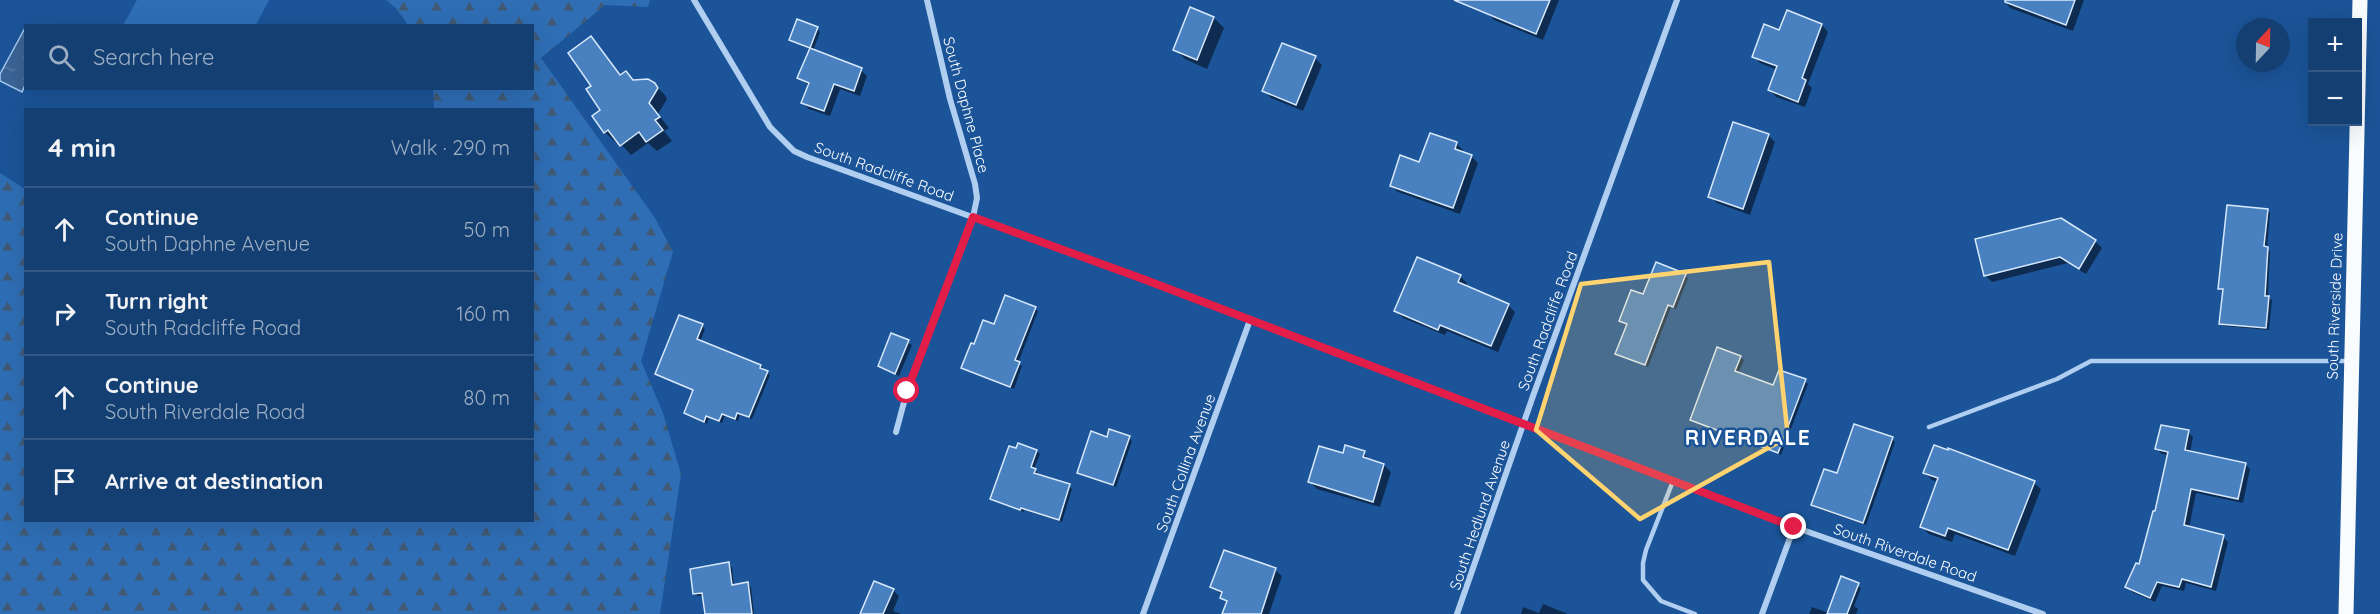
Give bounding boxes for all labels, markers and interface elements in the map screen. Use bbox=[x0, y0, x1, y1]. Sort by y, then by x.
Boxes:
north arrow bbox=[2236, 18, 2290, 72]
map controls bbox=[2308, 18, 2362, 126]
button: + bbox=[2308, 18, 2362, 72]
search box bbox=[24, 24, 534, 90]
street label: South Daphne Place bbox=[939, 35, 994, 175]
icon: search bbox=[45, 41, 78, 74]
text: Search here bbox=[93, 43, 214, 71]
button: − bbox=[2308, 72, 2362, 126]
text: 4 min bbox=[48, 131, 116, 164]
text: Walk · 290 m bbox=[391, 135, 510, 160]
street label: South Radcliffe Road bbox=[812, 137, 957, 206]
text: Continue bbox=[105, 203, 199, 231]
icon: ahead bbox=[48, 213, 81, 246]
text: 50 m bbox=[464, 217, 510, 242]
text: South Daphne Avenue bbox=[105, 231, 310, 256]
street label: South Riverside Drive bbox=[2322, 232, 2347, 380]
street label: South Radcliffe Road bbox=[1513, 248, 1582, 393]
text: Turn right bbox=[105, 287, 209, 315]
icon: right bbox=[48, 297, 81, 330]
text: 160 m bbox=[456, 301, 510, 326]
text: South Radcliffe Road bbox=[105, 315, 301, 340]
text: Continue bbox=[105, 371, 199, 399]
route start bbox=[893, 377, 919, 403]
icon: ahead bbox=[48, 381, 81, 414]
text: 80 m bbox=[464, 385, 510, 410]
street label: South Collina Avenue bbox=[1152, 391, 1219, 535]
text: South Riverdale Road bbox=[105, 399, 305, 424]
district label: RIVERDALE bbox=[1685, 424, 1811, 450]
street label: South Hedlund Avenue bbox=[1445, 437, 1514, 592]
icon: arrive bbox=[48, 465, 81, 498]
text: Arrive at destination bbox=[105, 467, 323, 495]
route end bbox=[1780, 513, 1806, 539]
street label: South Riverdale Road bbox=[1831, 519, 1979, 586]

